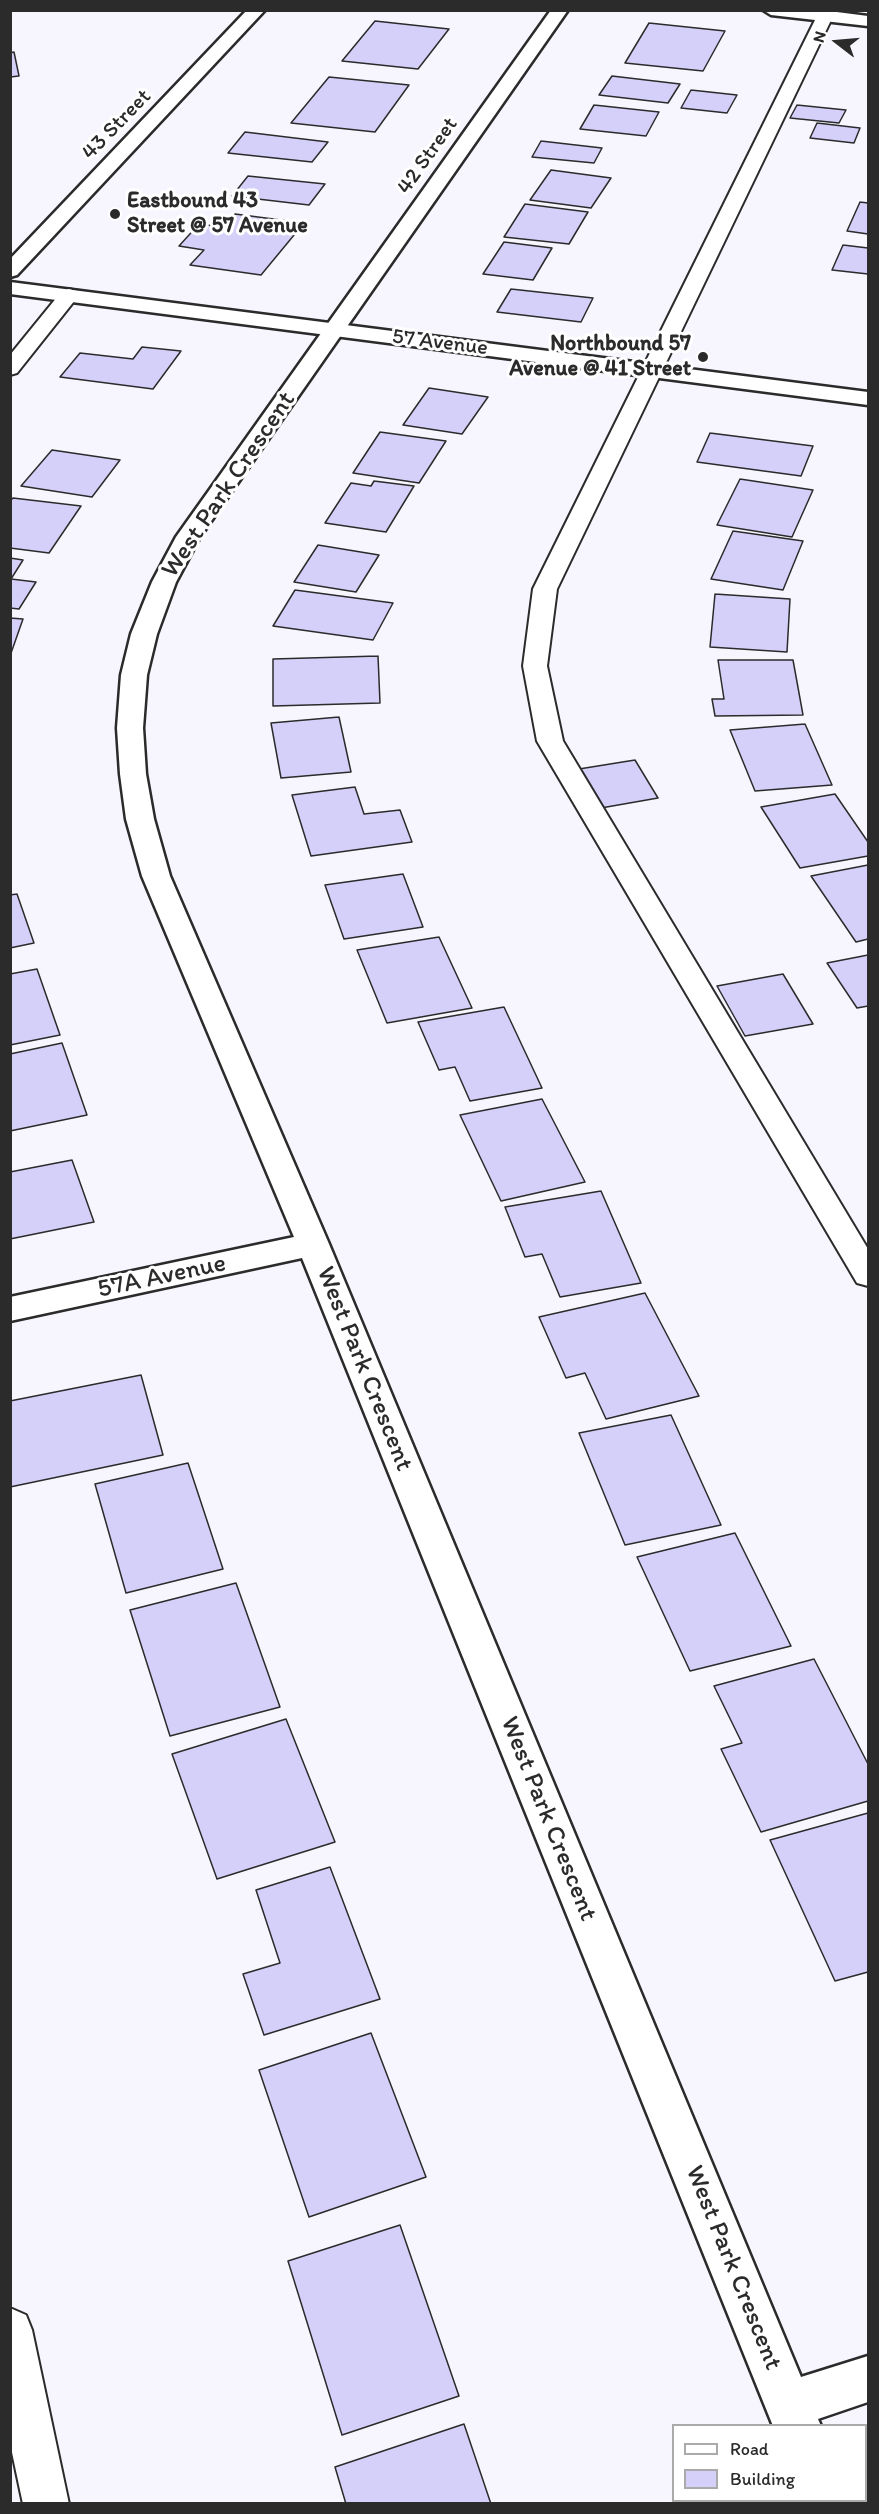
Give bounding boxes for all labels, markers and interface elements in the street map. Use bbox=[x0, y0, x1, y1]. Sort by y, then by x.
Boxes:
north arrow bbox=[807, 12, 867, 72]
text: N bbox=[809, 29, 830, 45]
street label: 43 Street bbox=[77, 84, 157, 166]
street label: 42 Street bbox=[392, 112, 464, 200]
place label: Eastbound 43 Street @ 57 Avenue bbox=[127, 188, 308, 240]
marker: Eastbound 43 Street @ 57 Avenue bbox=[108, 207, 122, 221]
street label: 57 Avenue bbox=[391, 324, 489, 362]
place label: Northbound 57 Avenue @ 41 Street bbox=[509, 331, 691, 382]
marker: Northbound 57 Avenue @ 41 Street bbox=[696, 350, 710, 364]
street label: West Park Crescent bbox=[155, 386, 303, 584]
street label: 57A Avenue bbox=[95, 1248, 229, 1306]
street label: West Park Crescent bbox=[309, 1262, 419, 1476]
street label: West Park Crescent bbox=[493, 1712, 603, 1926]
street label: West Park Crescent bbox=[678, 2161, 788, 2375]
legend bbox=[672, 2424, 867, 2502]
text: Road bbox=[730, 2438, 769, 2460]
text: Building bbox=[730, 2468, 795, 2490]

